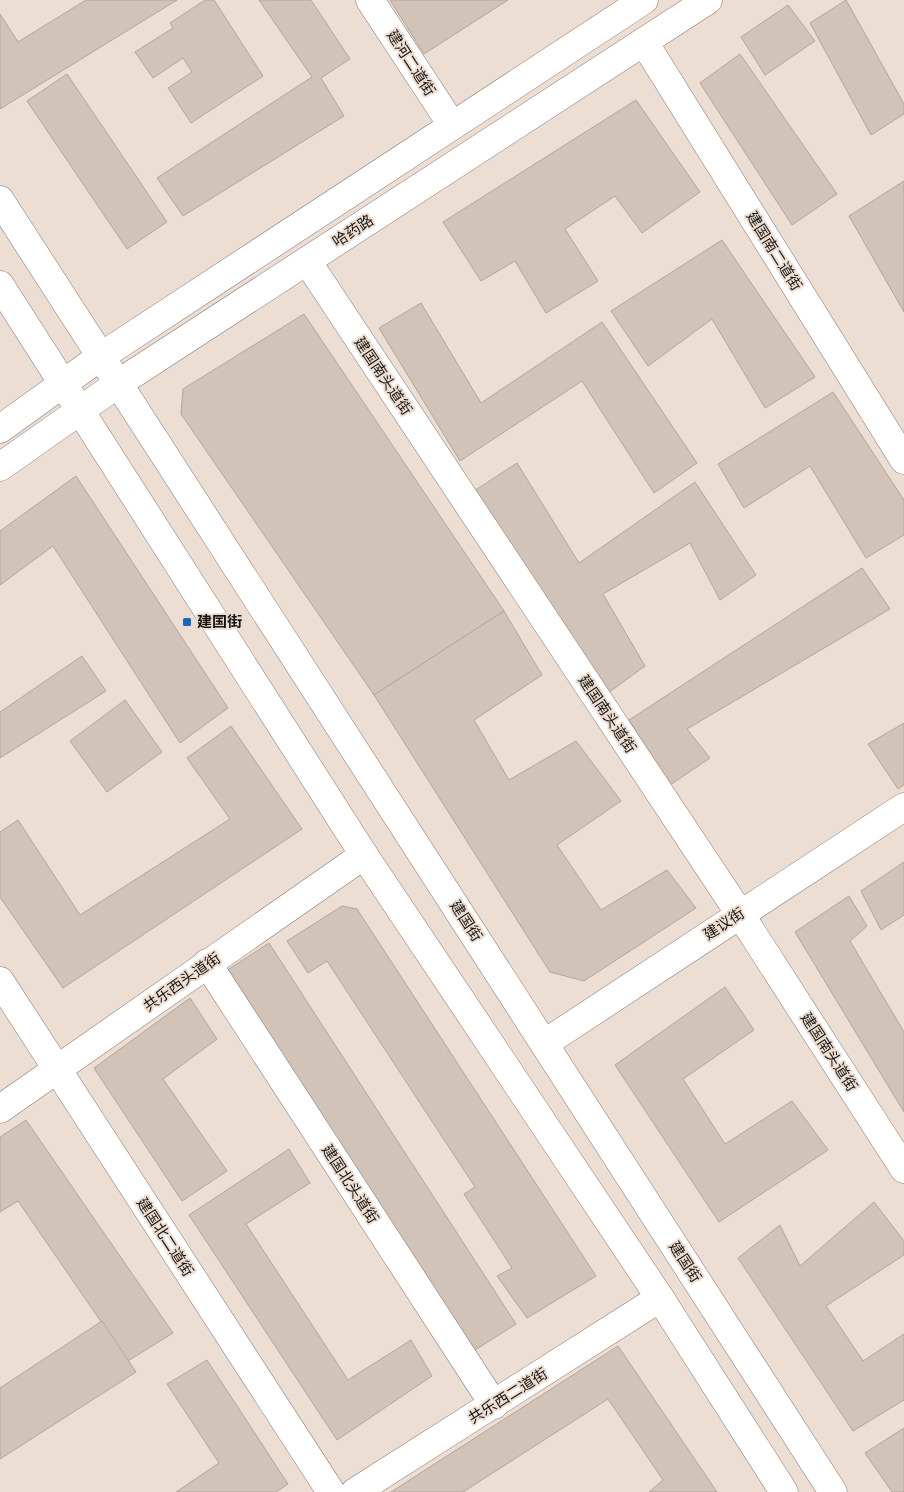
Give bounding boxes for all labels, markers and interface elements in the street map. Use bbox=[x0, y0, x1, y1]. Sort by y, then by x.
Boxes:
street label: 建河二道街 bbox=[384, 27, 439, 99]
street label: 建国南二道街 bbox=[743, 208, 805, 293]
street label: 哈药路 bbox=[329, 211, 376, 250]
street label: 建国南头道街 bbox=[351, 334, 416, 418]
place label: 建国街 bbox=[197, 613, 242, 630]
marker: 建国街 bbox=[181, 616, 193, 628]
street label: 建国南头道街 bbox=[575, 672, 640, 756]
street label: 建国街 bbox=[447, 897, 486, 944]
street label: 建议街 bbox=[700, 904, 747, 943]
street label: 共乐西头道街 bbox=[140, 949, 223, 1014]
street label: 建国南头道街 bbox=[798, 1009, 861, 1094]
street label: 建国北头道街 bbox=[319, 1141, 382, 1226]
street label: 建国北二道街 bbox=[134, 1194, 197, 1279]
street label: 建国街 bbox=[666, 1238, 705, 1285]
street label: 共乐西二道街 bbox=[465, 1365, 550, 1427]

